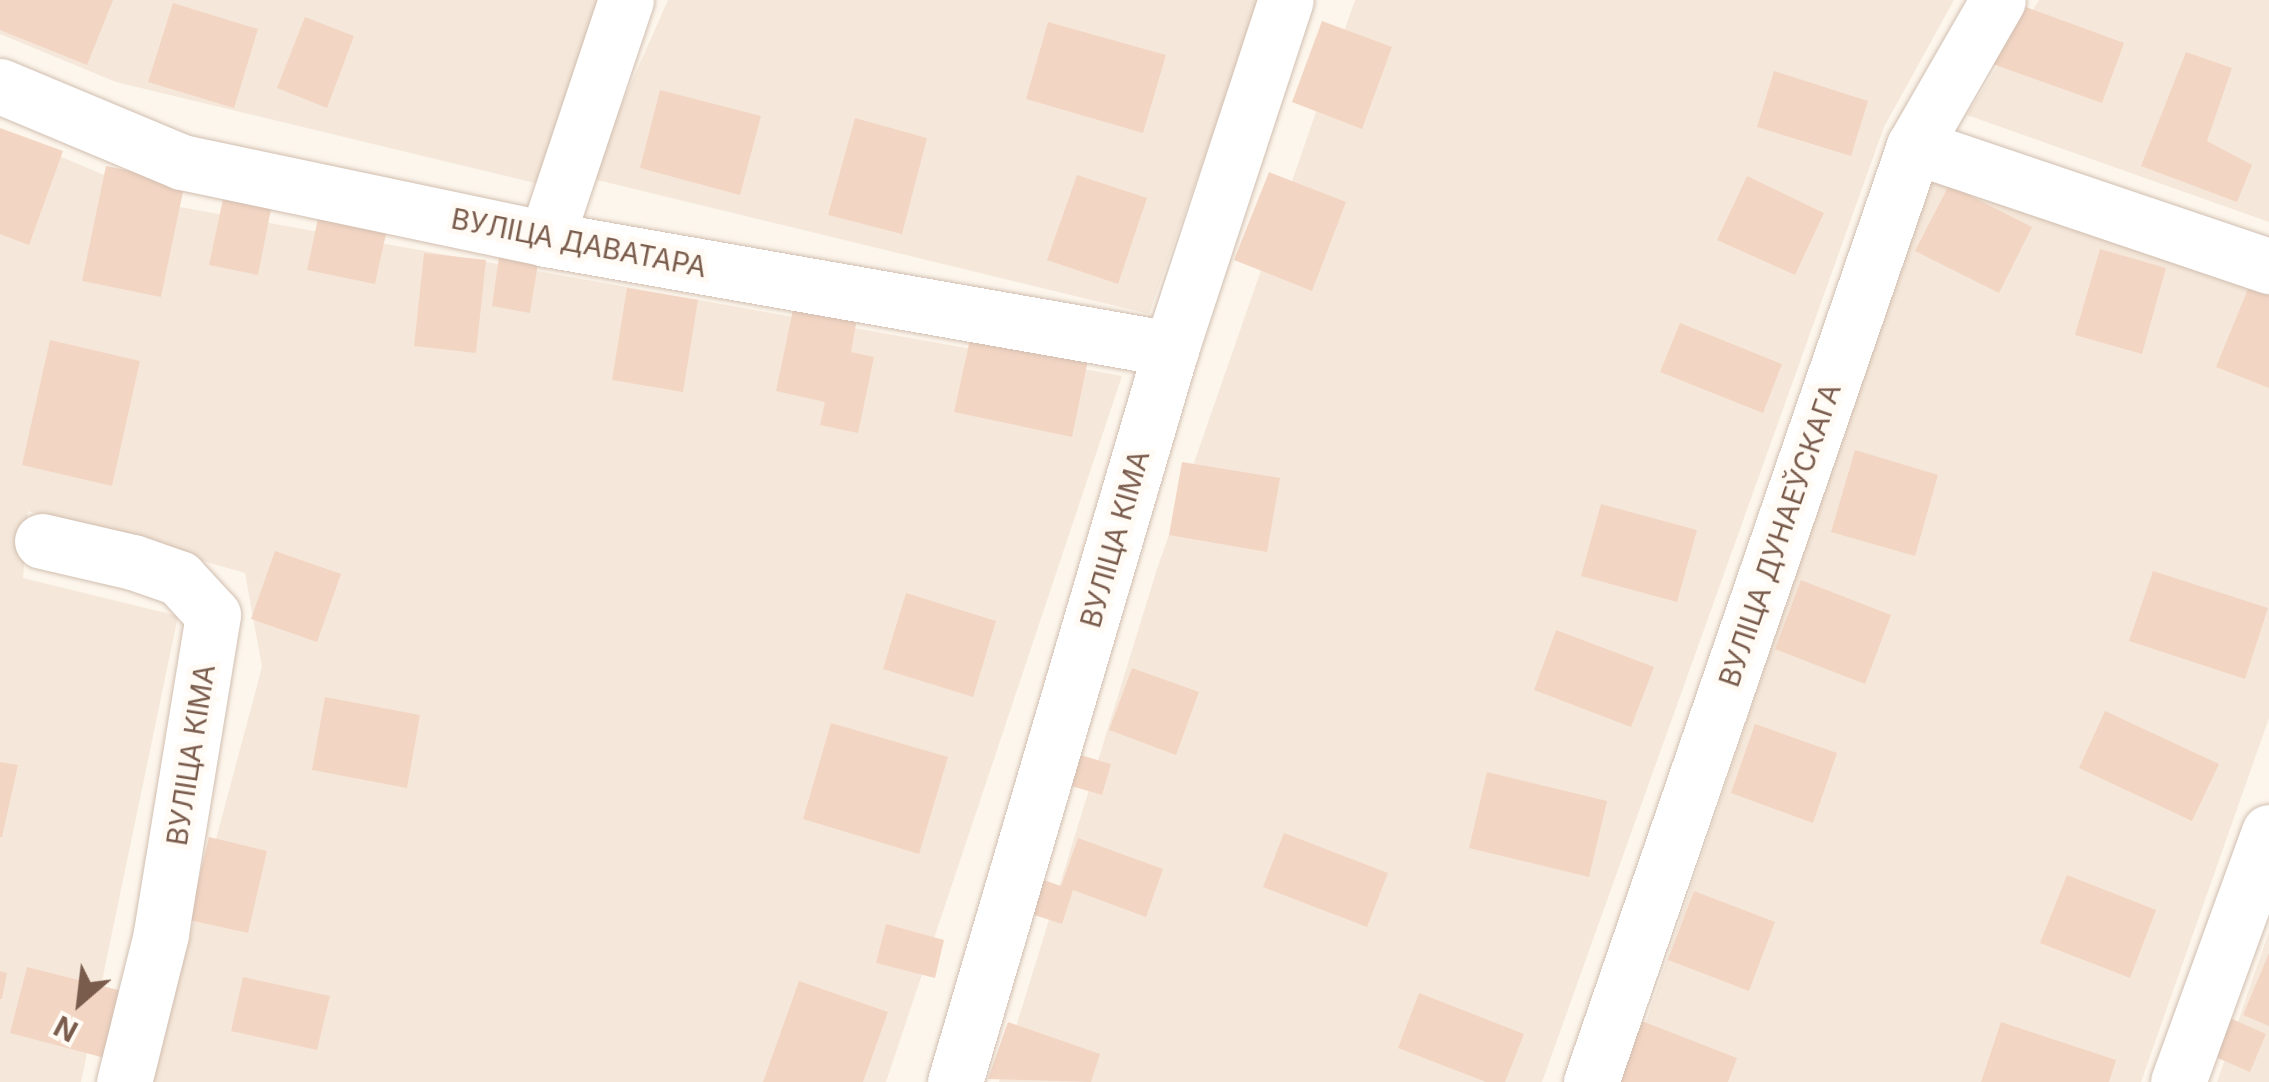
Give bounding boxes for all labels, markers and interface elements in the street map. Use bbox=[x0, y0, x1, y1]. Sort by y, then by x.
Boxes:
street label: ВУЛІЦА ДАВАТАРА bbox=[448, 202, 710, 284]
street label: ВУЛІЦА ДУНАЕЎСКАГА bbox=[1712, 379, 1848, 691]
street label: ВУЛІЦА КІМА bbox=[1074, 447, 1156, 631]
street label: ВУЛІЦА КІМА bbox=[160, 662, 222, 848]
north arrow bbox=[30, 952, 130, 1052]
text: N bbox=[49, 1008, 83, 1049]

